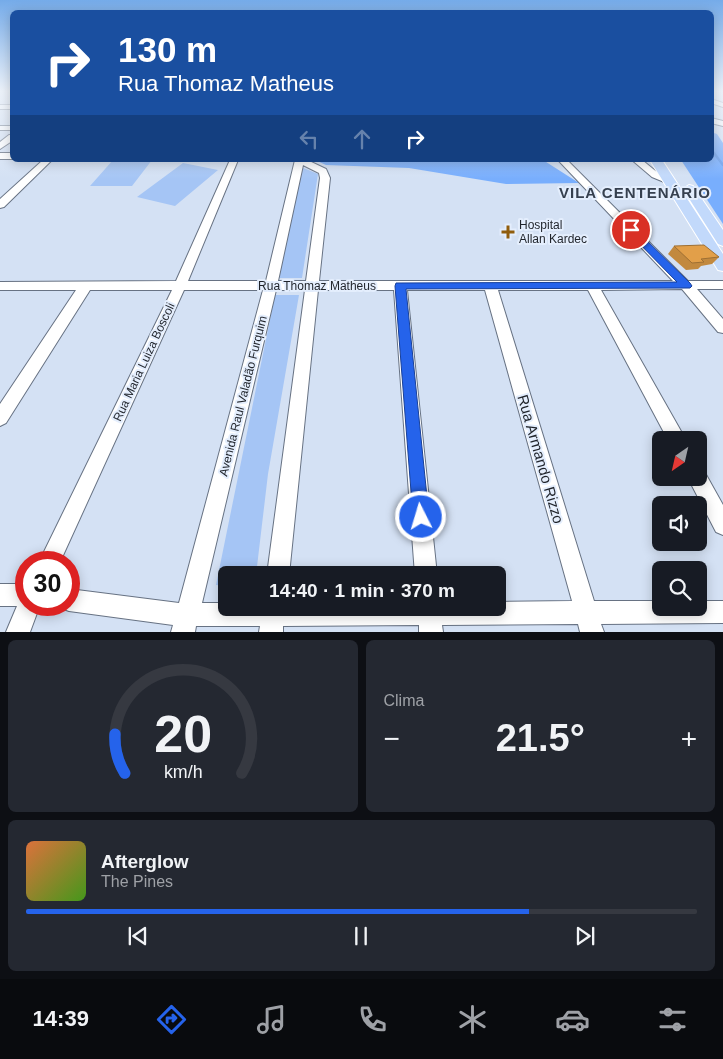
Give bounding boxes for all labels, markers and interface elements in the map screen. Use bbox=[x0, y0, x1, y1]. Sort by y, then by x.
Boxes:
icon: right bbox=[35, 30, 100, 95]
text: 130 m bbox=[118, 30, 217, 69]
text: Rua Thomaz Matheus bbox=[118, 71, 334, 96]
icon: left bbox=[295, 125, 323, 153]
icon: ahead bbox=[348, 125, 376, 153]
icon: right bbox=[401, 125, 429, 153]
district label: VILA CENTENÁRIO bbox=[559, 184, 711, 201]
pin bbox=[610, 209, 652, 251]
icon: arrive bbox=[617, 216, 645, 244]
place label: Hospital Allan Kardec bbox=[519, 218, 587, 246]
marker: Hospital Allan Kardec bbox=[501, 225, 515, 239]
street label: Rua Thomaz Matheus bbox=[258, 279, 376, 293]
street label: Rua Maria Luiza Boscoli bbox=[110, 300, 178, 424]
street label: Avenida Raul Valadão Furquim bbox=[216, 314, 270, 478]
street label: Rua Armando Rizzo bbox=[514, 393, 568, 525]
north arrow bbox=[652, 431, 708, 486]
map controls bbox=[652, 431, 707, 616]
position arrow bbox=[394, 490, 446, 542]
button: sound bbox=[652, 496, 707, 551]
speed limit sign: 30 bbox=[15, 551, 80, 616]
button: search bbox=[652, 561, 707, 616]
text: 14:40 · 1 min · 370 m bbox=[269, 580, 455, 601]
text: Clima bbox=[384, 692, 424, 709]
text: 20 bbox=[154, 705, 212, 763]
text: 21.5° bbox=[496, 717, 585, 759]
text: − bbox=[384, 723, 400, 754]
text: + bbox=[681, 723, 697, 754]
text: km/h bbox=[163, 762, 202, 782]
text: Afterglow bbox=[101, 851, 189, 872]
text: The Pines bbox=[101, 873, 173, 890]
icon: previous bbox=[124, 922, 152, 950]
icon: pause bbox=[347, 922, 375, 950]
icon: next bbox=[571, 922, 599, 950]
icon: directions bbox=[154, 1002, 189, 1037]
icon: music bbox=[254, 1002, 289, 1037]
icon: phone bbox=[355, 1002, 390, 1037]
icon: climate bbox=[455, 1002, 490, 1037]
icon: car bbox=[555, 1002, 590, 1037]
icon: filters bbox=[655, 1002, 690, 1037]
text: 14:39 bbox=[33, 1006, 89, 1031]

